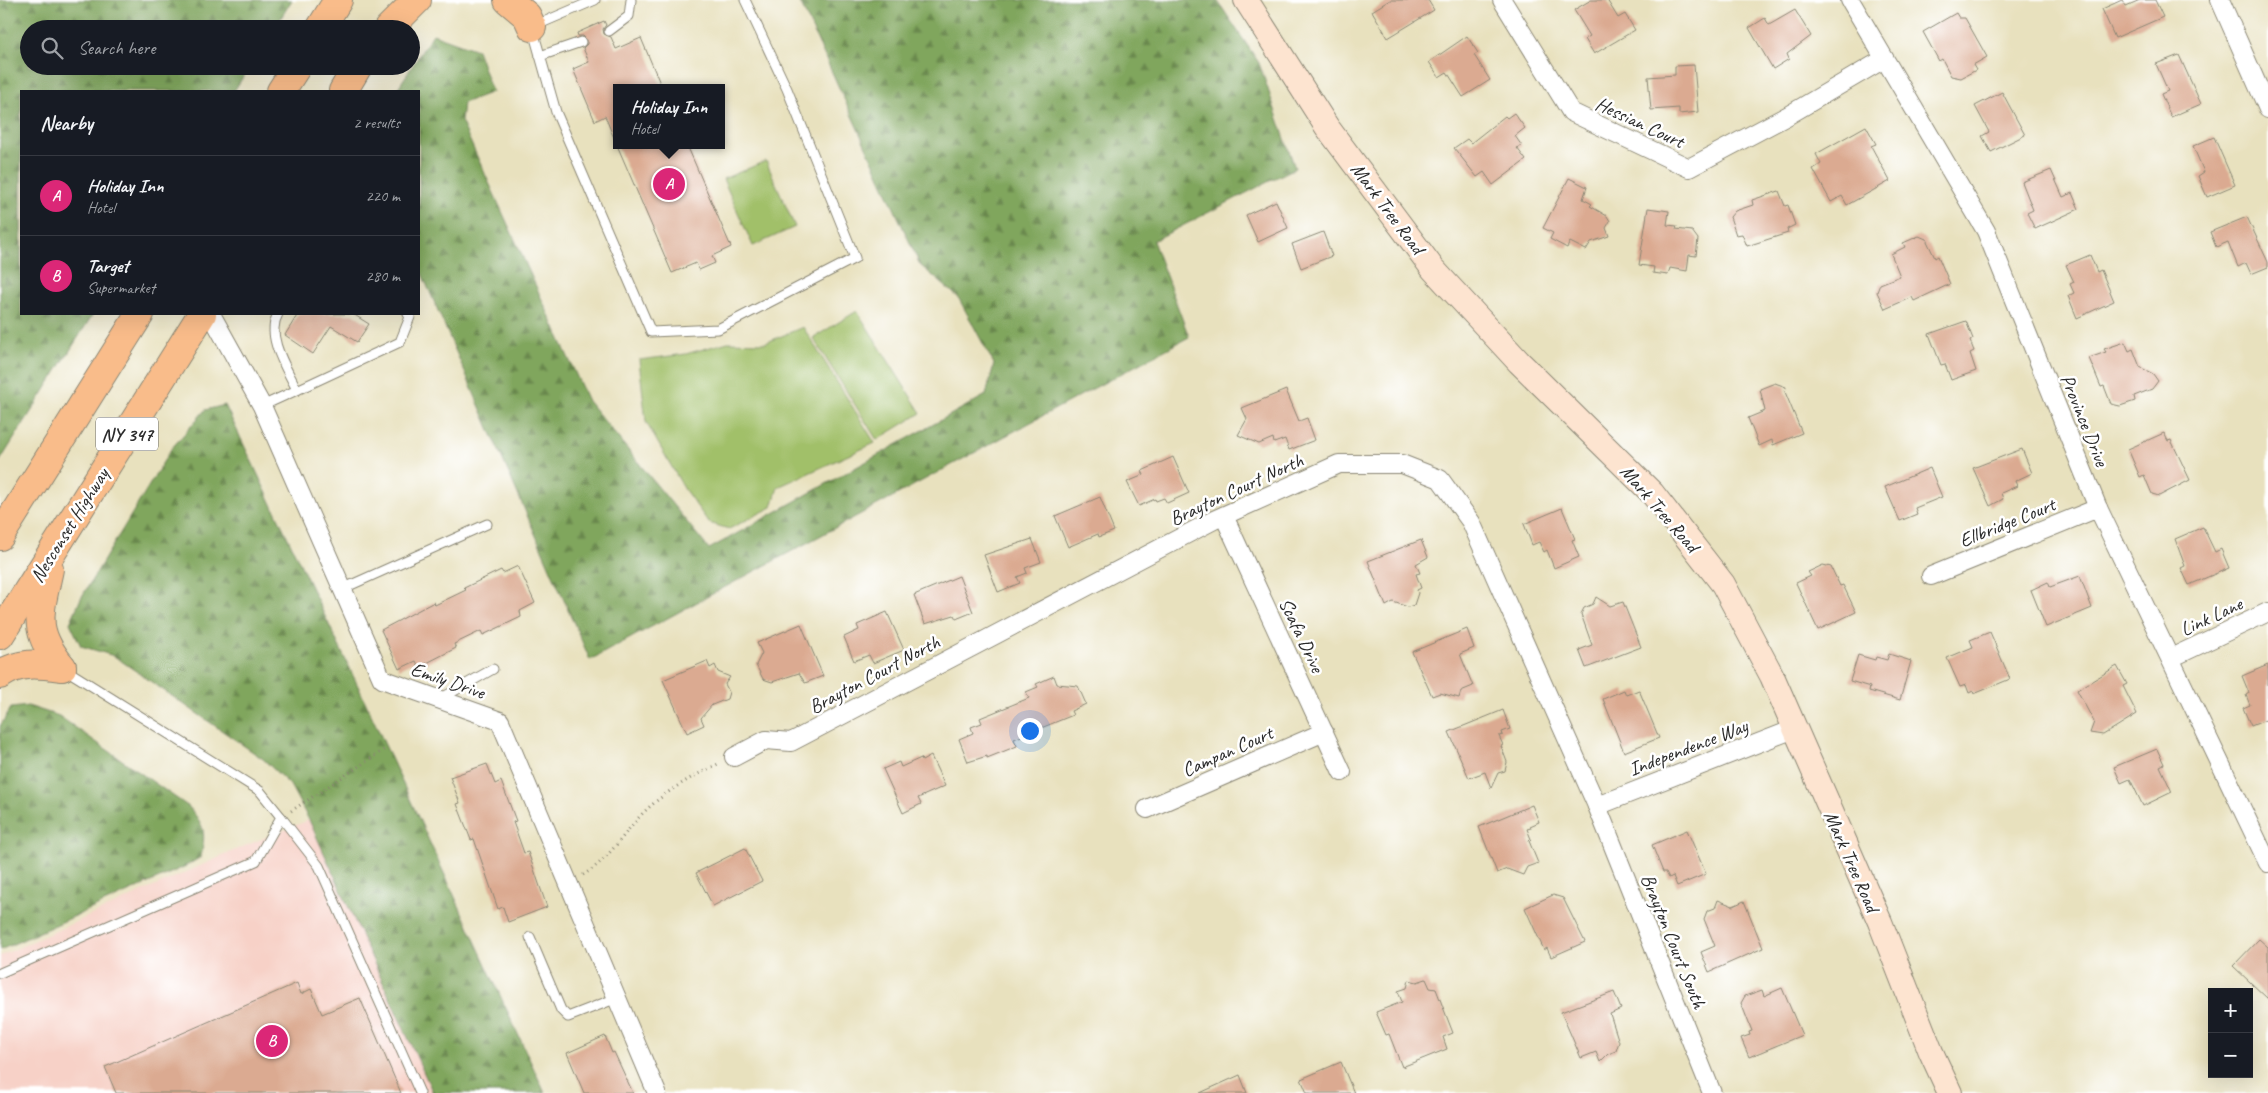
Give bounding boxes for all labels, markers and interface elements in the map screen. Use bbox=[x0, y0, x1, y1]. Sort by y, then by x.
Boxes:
search box bbox=[20, 20, 420, 75]
icon: search bbox=[38, 34, 66, 62]
text: Search here bbox=[78, 36, 155, 60]
popup bbox=[613, 84, 725, 149]
street label: Hessian Court bbox=[1591, 91, 1690, 155]
text: Holiday Inn bbox=[631, 95, 707, 119]
text: Nearby bbox=[40, 110, 93, 136]
text: 2 results bbox=[353, 113, 400, 133]
text: Hotel bbox=[631, 119, 659, 139]
street label: Mark Tree Road bbox=[1345, 158, 1432, 261]
pin: A bbox=[653, 165, 685, 203]
text: Holiday Inn bbox=[87, 174, 164, 198]
text: A bbox=[52, 186, 60, 206]
text: 220 m bbox=[366, 186, 400, 206]
text: Hotel bbox=[87, 198, 115, 218]
text: Target bbox=[87, 254, 129, 278]
text: B bbox=[52, 266, 60, 286]
text: 280 m bbox=[366, 266, 400, 286]
text: Supermarket bbox=[87, 278, 155, 298]
street label: Province Drive bbox=[2055, 371, 2115, 471]
road number: NY 347 bbox=[96, 418, 158, 450]
street label: Brayton Court North bbox=[1165, 447, 1308, 531]
street label: Mark Tree Road bbox=[1615, 459, 1707, 560]
street label: Nesconset Highway bbox=[24, 462, 116, 587]
street label: Ellbridge Court bbox=[1956, 491, 2061, 553]
street label: Link Lane bbox=[2176, 591, 2248, 642]
street label: Scafa Drive bbox=[1273, 594, 1330, 678]
street label: Brayton Court North bbox=[805, 629, 945, 719]
street label: Emily Drive bbox=[408, 656, 489, 705]
street label: Independence Way bbox=[1625, 713, 1752, 782]
your location bbox=[1017, 718, 1043, 744]
street label: Campan Court bbox=[1178, 719, 1279, 783]
street label: Mark Tree Road bbox=[1818, 807, 1886, 918]
street label: Brayton Court South bbox=[1635, 870, 1712, 1013]
map controls bbox=[2208, 988, 2253, 1078]
button: + bbox=[2208, 988, 2253, 1033]
pin: B bbox=[256, 1022, 288, 1060]
button: − bbox=[2208, 1033, 2253, 1078]

